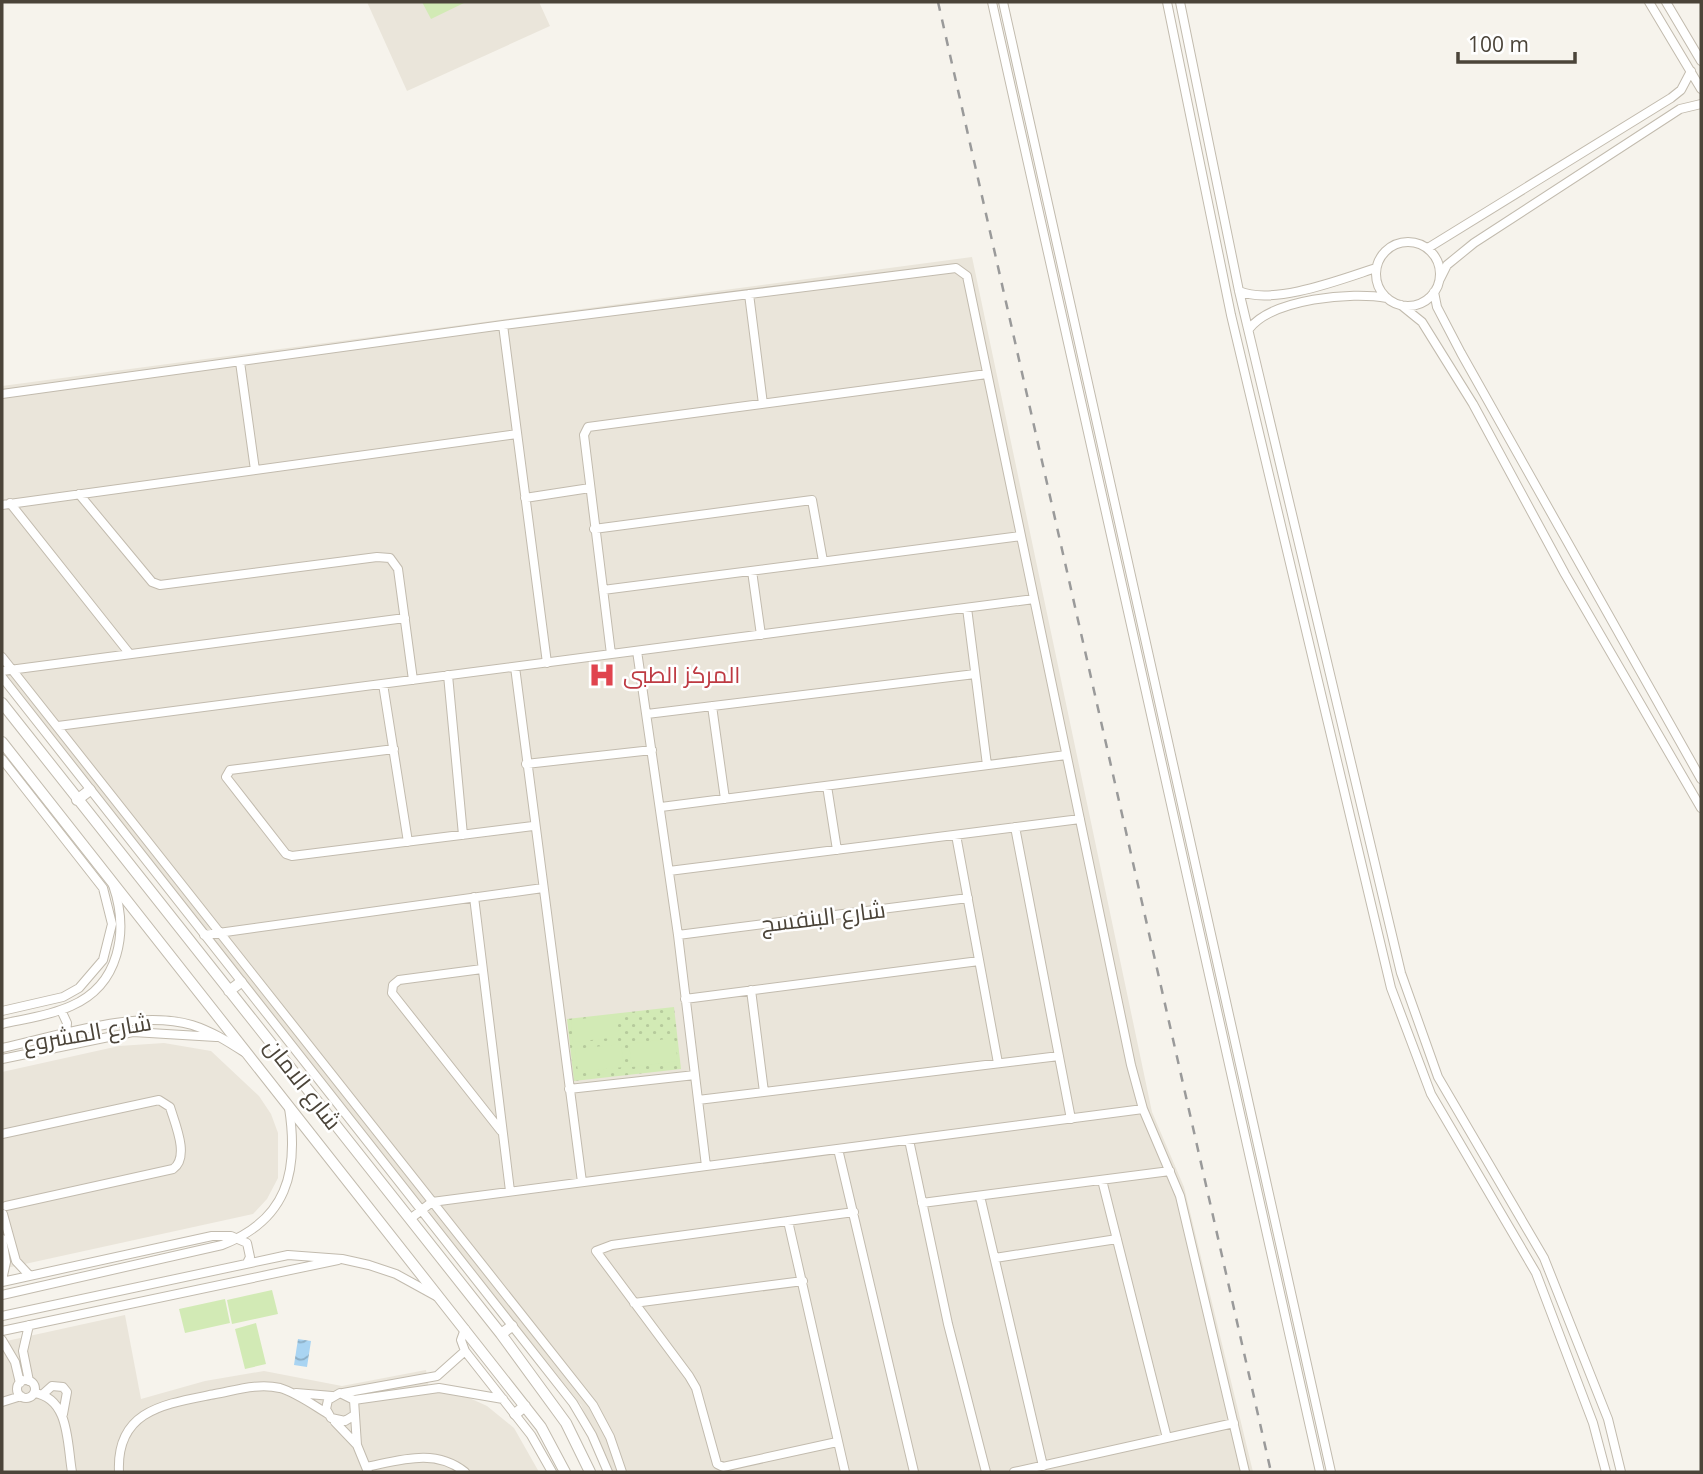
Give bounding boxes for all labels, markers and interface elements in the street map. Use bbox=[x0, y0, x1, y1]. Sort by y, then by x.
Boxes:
scale bar bbox=[1458, 21, 1575, 65]
text: 100 m bbox=[1468, 30, 1529, 58]
place label: المركز الطبى bbox=[623, 658, 740, 690]
hospital icon: المركز الطبى bbox=[587, 660, 617, 690]
street label: شارع البنفسج bbox=[759, 892, 887, 941]
street label: شارع المشروع bbox=[20, 1005, 154, 1060]
street label: شارع الامان bbox=[257, 1031, 350, 1137]

